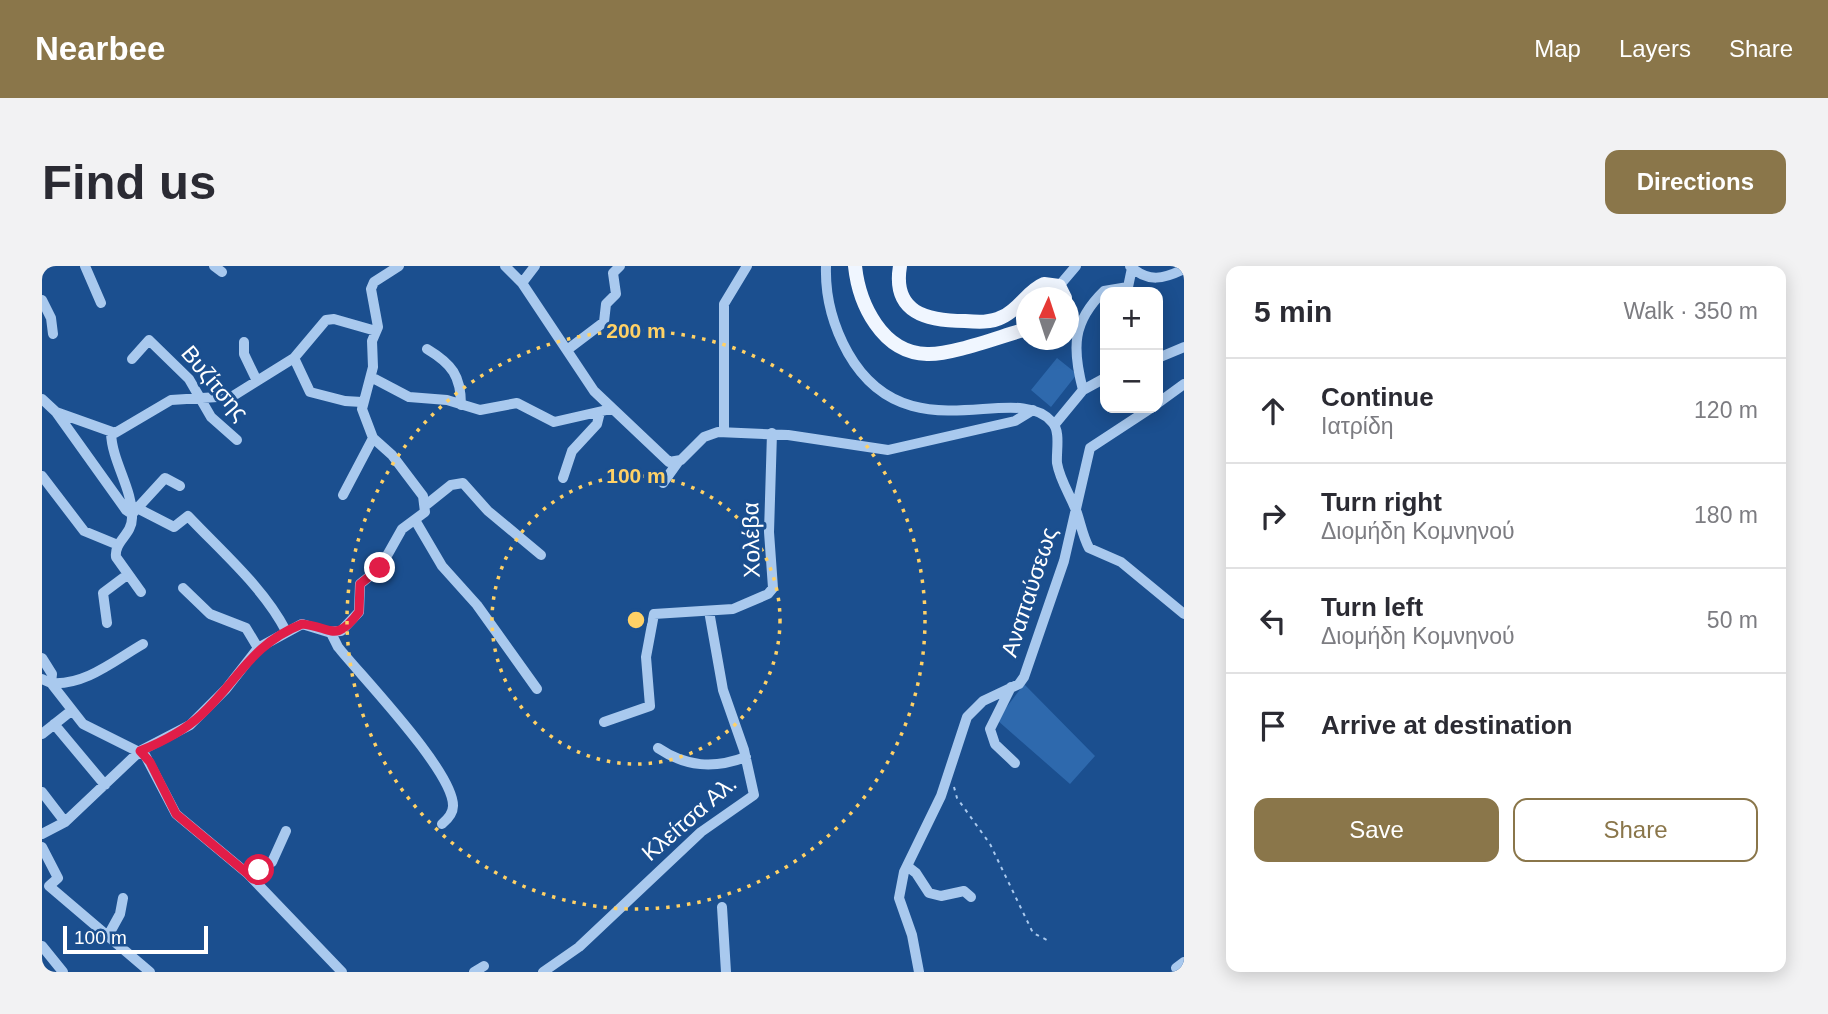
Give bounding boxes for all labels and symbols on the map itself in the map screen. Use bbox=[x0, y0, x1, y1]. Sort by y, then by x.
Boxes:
north arrow bbox=[1016, 287, 1079, 350]
text: 200 m bbox=[606, 319, 666, 342]
street label: Βυζίτσης bbox=[176, 340, 254, 426]
text: 100 m bbox=[606, 464, 666, 487]
street label: Χολέβα bbox=[737, 502, 765, 578]
street label: Αναπαύσεως bbox=[996, 524, 1062, 660]
route end bbox=[364, 552, 395, 583]
centre of rings bbox=[624, 608, 648, 632]
street label: Κλείτσα Αλ. bbox=[636, 770, 742, 866]
route start bbox=[243, 854, 274, 885]
scale bar bbox=[63, 923, 208, 955]

